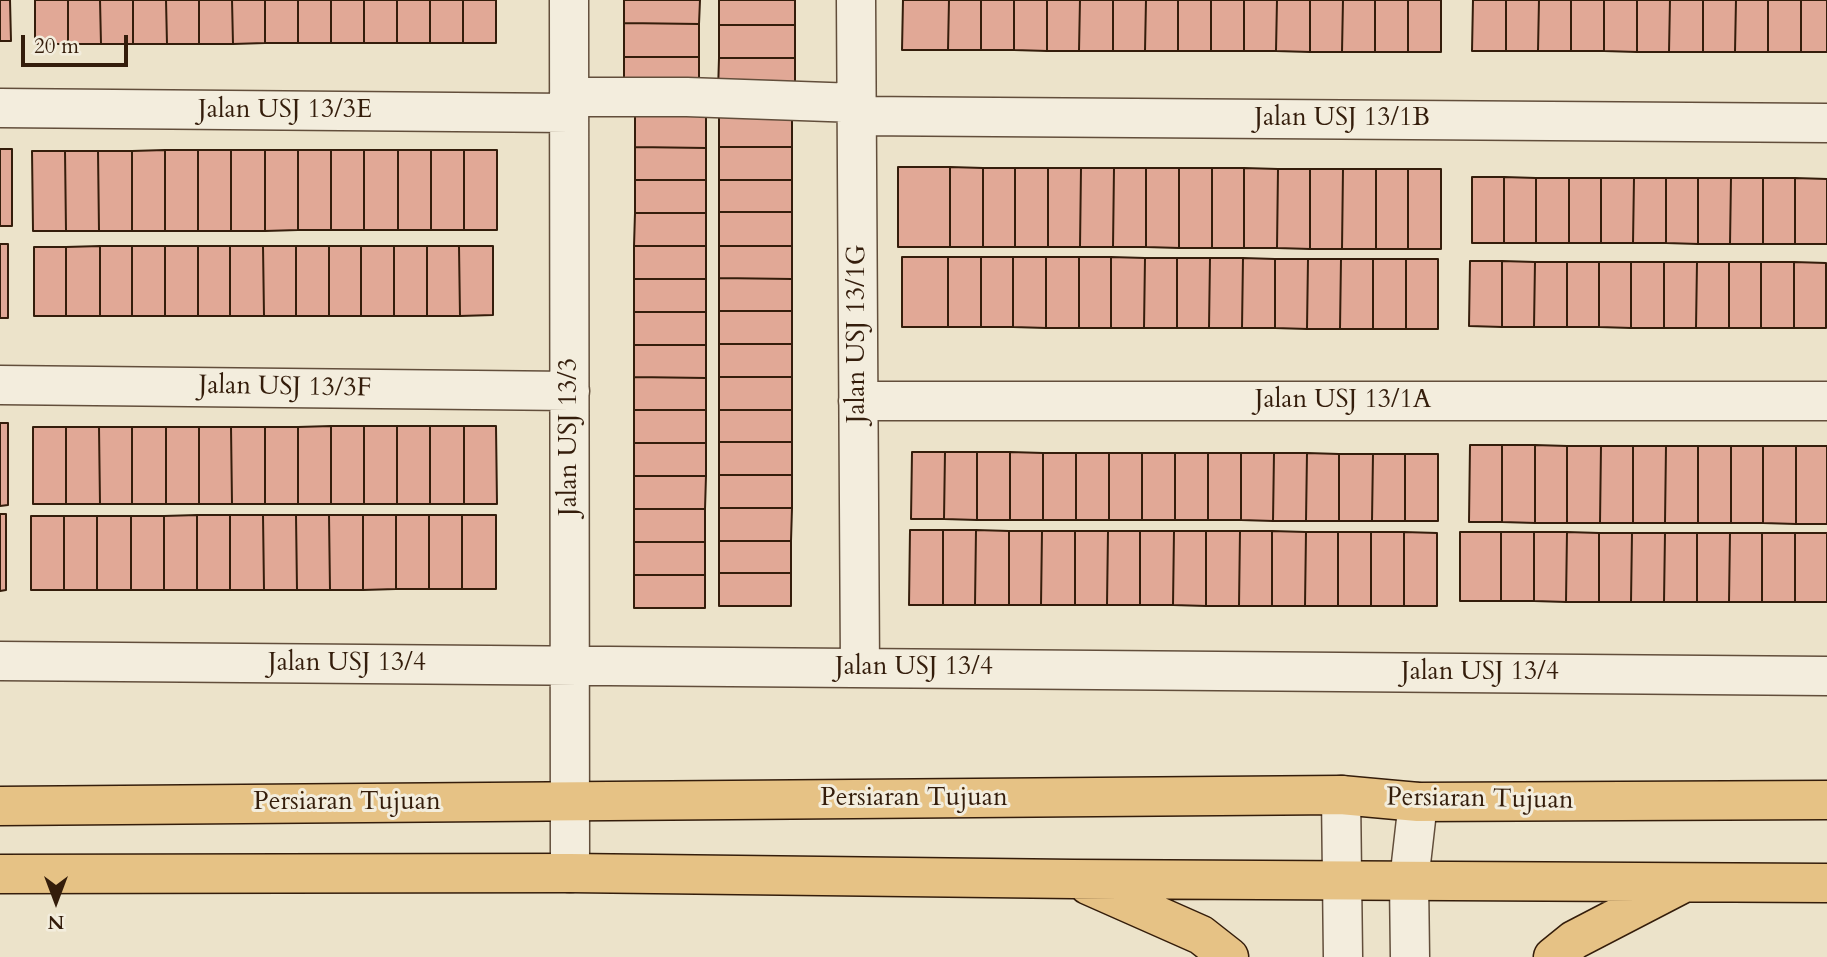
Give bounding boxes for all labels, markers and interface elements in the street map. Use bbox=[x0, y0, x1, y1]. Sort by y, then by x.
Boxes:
scale bar bbox=[24, 21, 131, 65]
text: 20 m bbox=[34, 32, 79, 61]
street label: Jalan USJ 13/3E bbox=[198, 95, 372, 127]
street label: Jalan USJ 13/1B bbox=[1254, 103, 1430, 135]
street label: Jalan USJ 13/1G bbox=[842, 245, 874, 423]
street label: Jalan USJ 13/3 bbox=[554, 358, 586, 516]
street label: Jalan USJ 13/3F bbox=[198, 371, 372, 405]
street label: Jalan USJ 13/1A bbox=[1255, 385, 1431, 417]
street label: Jalan USJ 13/4 bbox=[268, 648, 426, 680]
street label: Jalan USJ 13/4 bbox=[835, 652, 993, 684]
street label: Jalan USJ 13/4 bbox=[1401, 657, 1559, 689]
street label: Persiaran Tujuan bbox=[820, 783, 1008, 815]
street label: Persiaran Tujuan bbox=[1386, 783, 1574, 817]
street label: Persiaran Tujuan bbox=[253, 787, 441, 819]
north arrow bbox=[21, 866, 91, 936]
text: N bbox=[48, 909, 64, 935]

